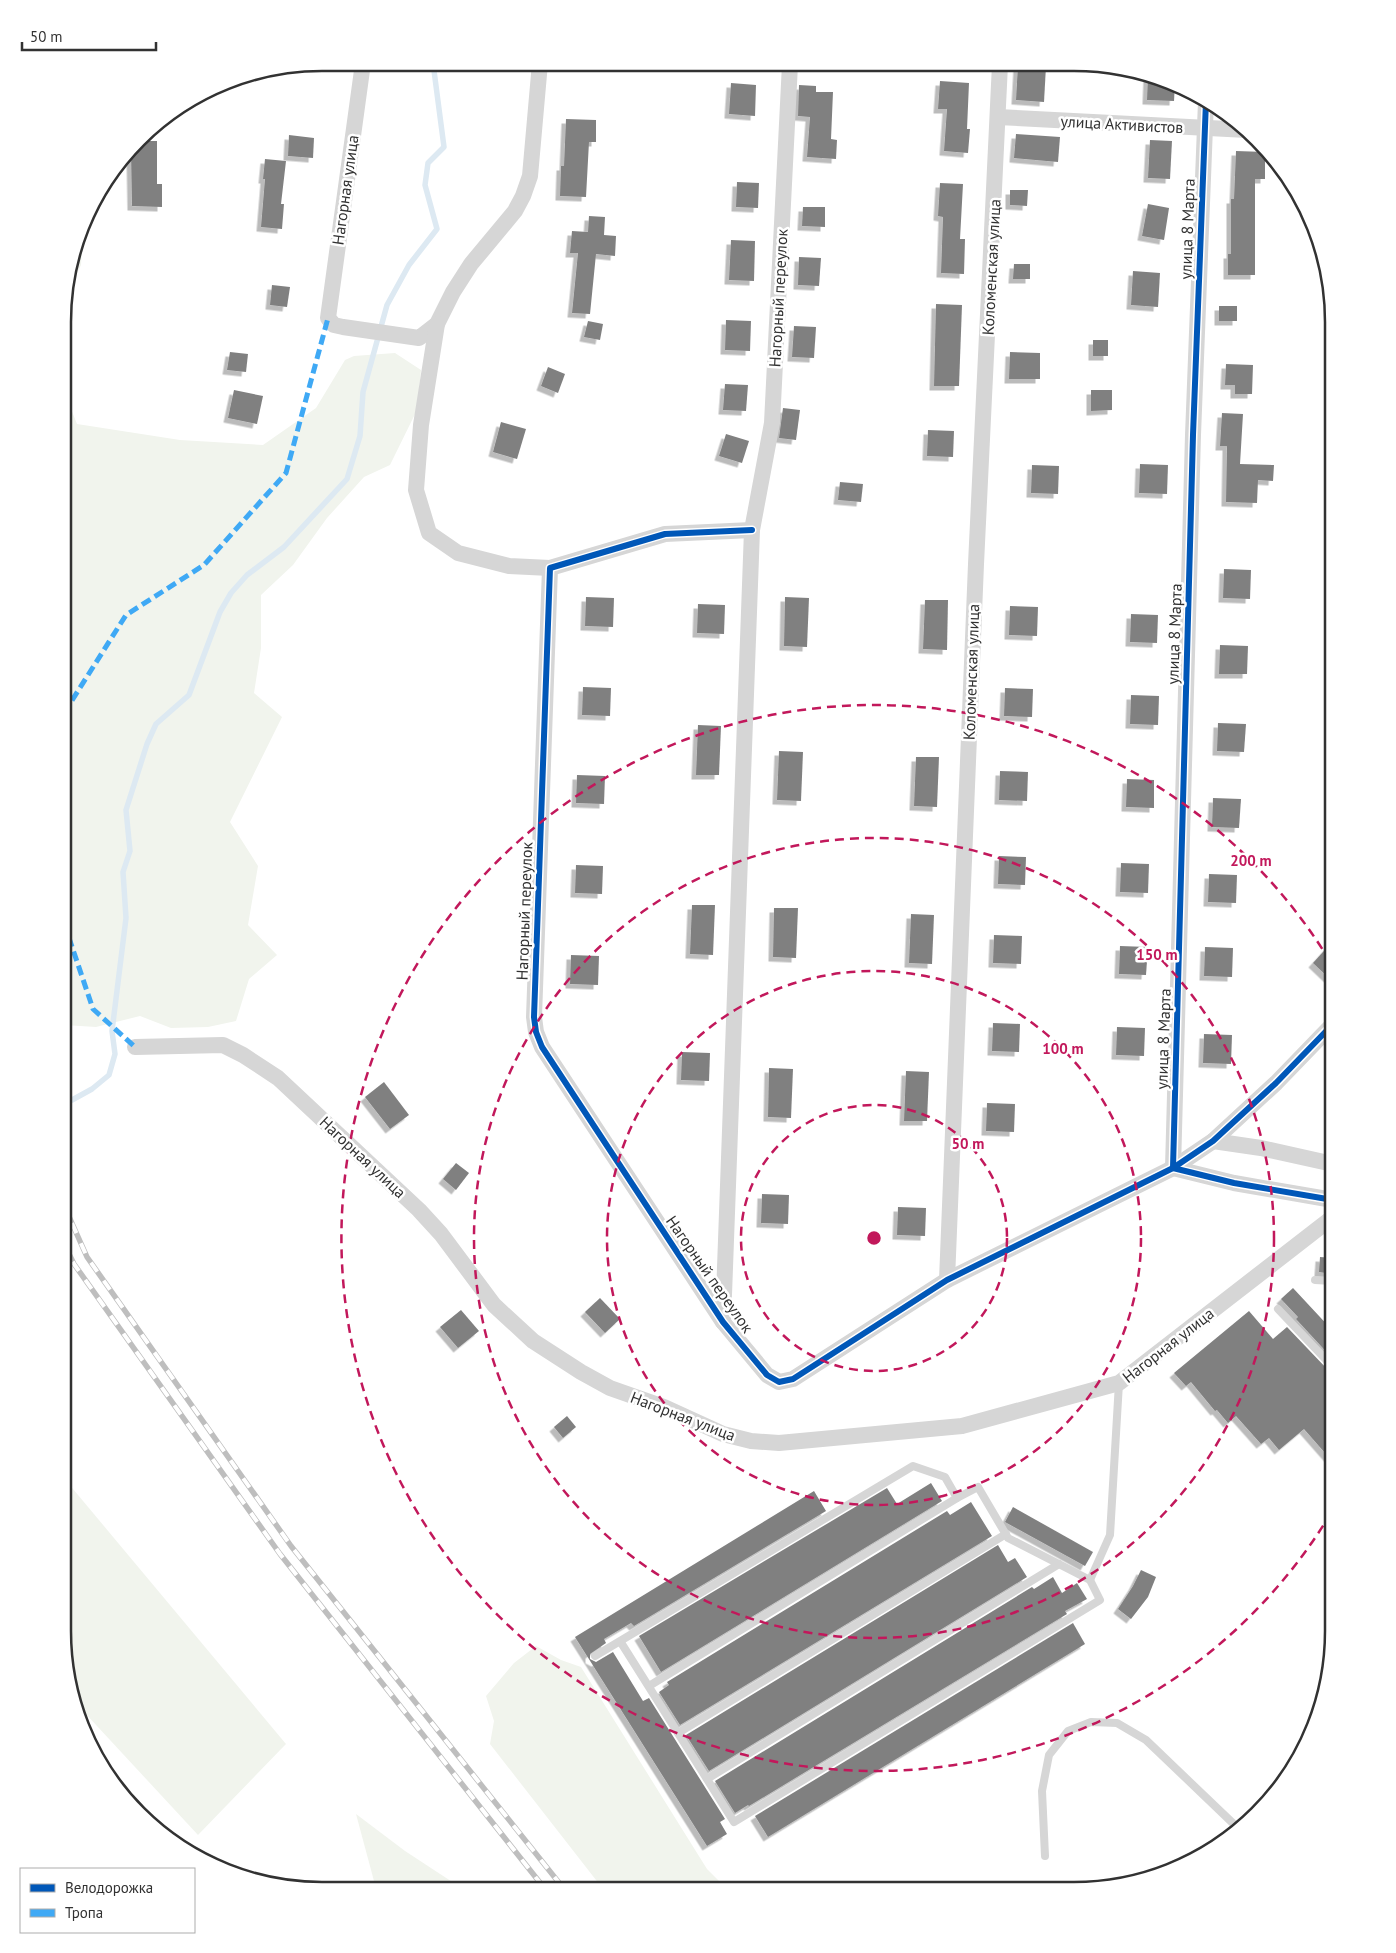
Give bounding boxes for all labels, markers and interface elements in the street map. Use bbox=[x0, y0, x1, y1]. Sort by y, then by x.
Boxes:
scale bar bbox=[22, 20, 156, 52]
text: 50 m bbox=[30, 27, 63, 46]
street label: улица Активистов bbox=[1060, 111, 1184, 137]
street label: Нагорная улица bbox=[327, 134, 363, 246]
street label: улица 8 Марта bbox=[1175, 178, 1199, 280]
street label: Коломенская улица bbox=[977, 198, 1005, 336]
street label: Нагорный переулок bbox=[764, 228, 792, 368]
street label: улица 8 Марта bbox=[1162, 583, 1186, 685]
street label: Коломенская улица bbox=[959, 604, 983, 740]
street label: Нагорный переулок bbox=[512, 841, 536, 981]
text: 200 m bbox=[1230, 851, 1272, 870]
text: 150 m bbox=[1136, 945, 1178, 964]
street label: улица 8 Марта bbox=[1151, 988, 1175, 1090]
text: 100 m bbox=[1042, 1039, 1084, 1058]
street label: Нагорная улица bbox=[316, 1112, 410, 1202]
text: 50 m bbox=[952, 1134, 984, 1153]
street label: Нагорный переулок bbox=[662, 1212, 758, 1337]
centre of rings bbox=[865, 1229, 883, 1247]
street label: Нагорная улица bbox=[1118, 1303, 1218, 1387]
street label: Нагорная улица bbox=[628, 1387, 738, 1445]
legend bbox=[20, 1868, 195, 1933]
text: Велодорожка bbox=[65, 1878, 153, 1897]
text: Тропа bbox=[65, 1903, 103, 1922]

